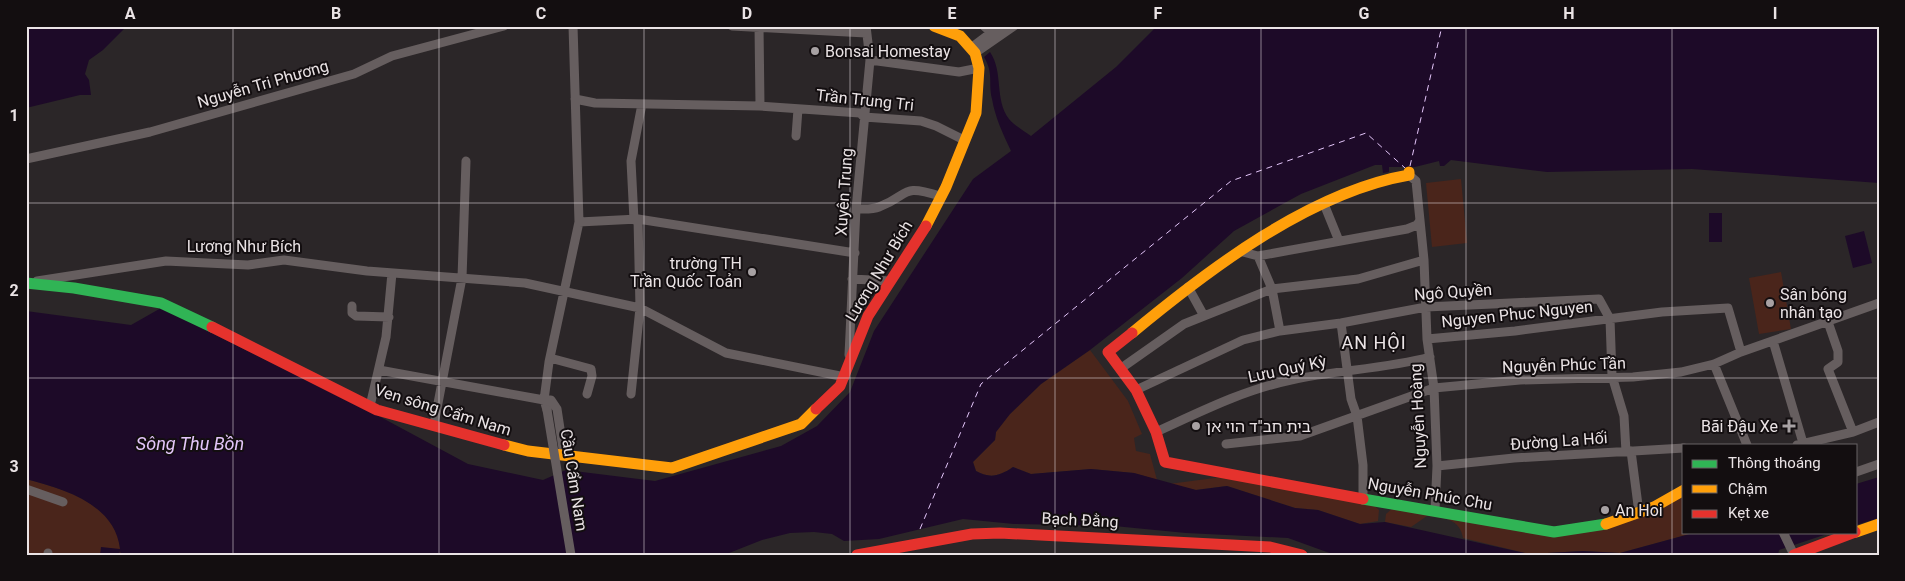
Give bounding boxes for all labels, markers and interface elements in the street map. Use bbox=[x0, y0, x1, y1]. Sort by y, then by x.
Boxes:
text: A bbox=[125, 4, 136, 23]
text: B bbox=[331, 4, 341, 23]
text: C bbox=[536, 4, 546, 23]
text: D bbox=[742, 4, 752, 23]
text: E bbox=[948, 4, 957, 23]
text: F bbox=[1154, 4, 1163, 23]
text: G bbox=[1359, 4, 1370, 23]
text: H bbox=[1563, 4, 1575, 23]
text: I bbox=[1773, 4, 1777, 23]
place label: Bonsai Homestay bbox=[825, 42, 951, 61]
marker: Bonsai Homestay bbox=[809, 45, 821, 57]
street label: Nguyễn Tri Phương bbox=[195, 56, 331, 112]
street label: Trần Trung Tri bbox=[815, 85, 915, 115]
text: 1 bbox=[9, 106, 19, 125]
street label: Xuyên Trung bbox=[831, 147, 857, 237]
street label: Lương Như Bích bbox=[841, 217, 917, 325]
street label: Lương Như Bích bbox=[187, 237, 301, 256]
place label: trường TH Trần Quốc Toản bbox=[630, 254, 742, 291]
marker: trường TH Trần Quốc Toản bbox=[746, 266, 758, 278]
street label: Ngô Quyền bbox=[1413, 280, 1493, 304]
text: 2 bbox=[9, 281, 19, 300]
place label: Sân bóng nhân tạo bbox=[1780, 285, 1847, 322]
street label: Nguyen Phuc Nguyen bbox=[1440, 297, 1594, 331]
marker: Sân bóng nhân tạo bbox=[1764, 297, 1776, 309]
district label: AN HỘI bbox=[1341, 332, 1407, 353]
street label: Lưu Quý Kỳ bbox=[1246, 351, 1328, 387]
street label: Nguyễn Phúc Tần bbox=[1502, 353, 1626, 377]
street label: Nguyễn Hoàng bbox=[1406, 363, 1430, 469]
street label: Ven sông Cẩm Nam bbox=[373, 380, 513, 440]
place label: בית חב"ד הוי אן bbox=[1206, 417, 1311, 436]
place label: Bãi Đậu Xe bbox=[1701, 417, 1778, 436]
marker: Bãi Đậu Xe bbox=[1782, 419, 1796, 433]
marker: בית חב"ד הוי אן bbox=[1190, 420, 1202, 432]
street label: Cầu Cẩm Nam bbox=[557, 428, 591, 532]
street label: Đường La Hối bbox=[1510, 428, 1608, 454]
water label: Sông Thu Bồn bbox=[136, 433, 244, 454]
legend bbox=[1682, 444, 1858, 534]
text: Thông thoáng bbox=[1728, 454, 1821, 472]
text: 3 bbox=[9, 457, 19, 476]
street label: Nguyễn Phúc Chu bbox=[1366, 474, 1494, 514]
text: Chậm bbox=[1728, 480, 1767, 498]
place label: An Hoi bbox=[1615, 501, 1663, 520]
marker: An Hoi bbox=[1599, 504, 1611, 516]
text: Kẹt xe bbox=[1728, 504, 1769, 522]
street label: Bạch Đằng bbox=[1041, 508, 1119, 532]

